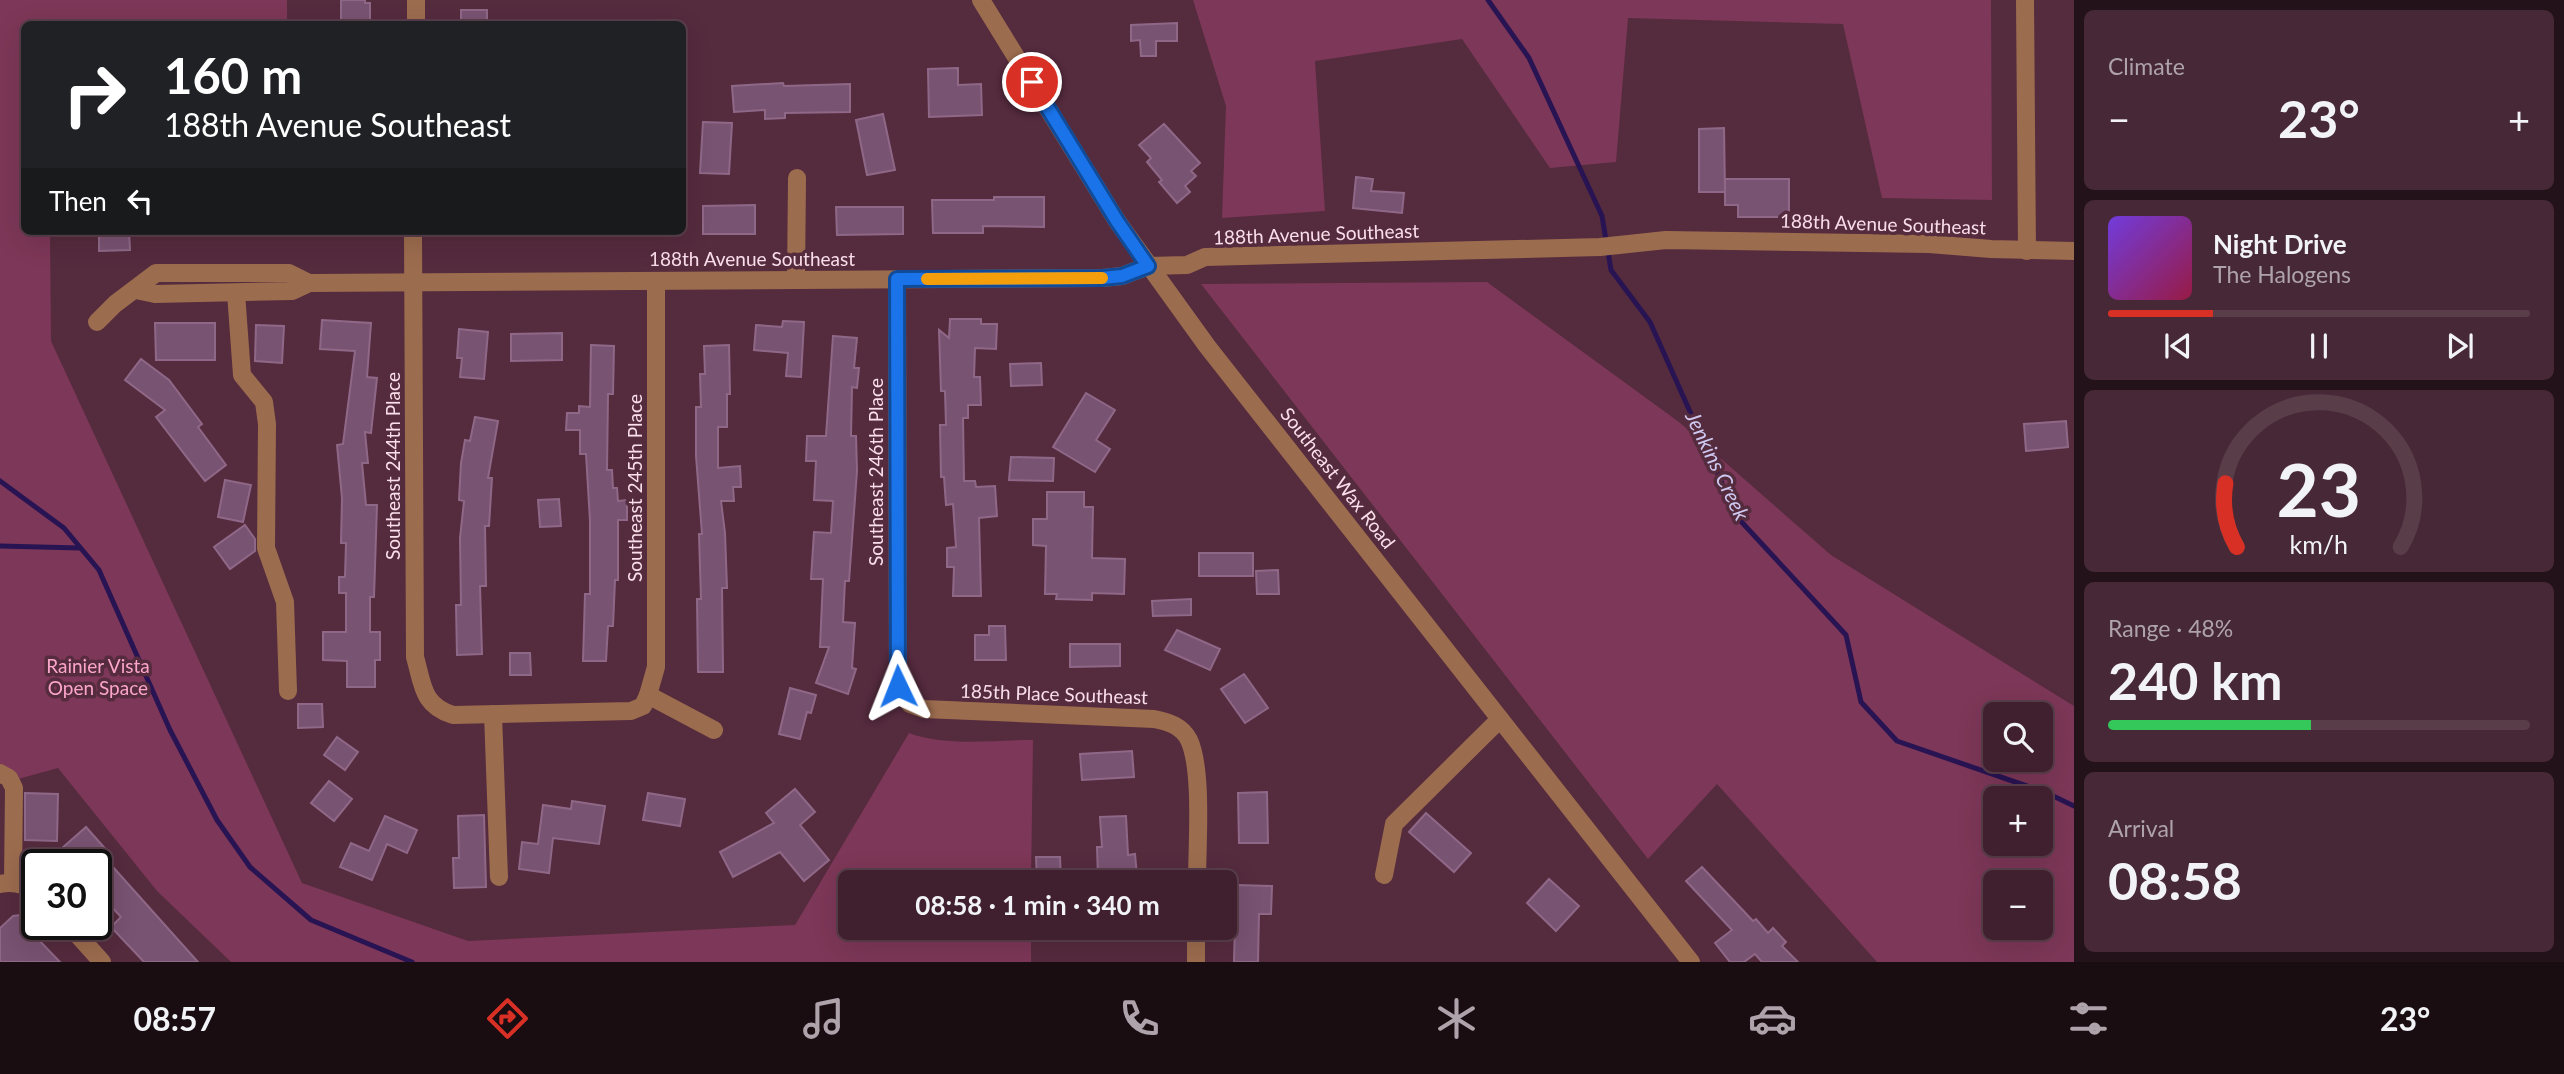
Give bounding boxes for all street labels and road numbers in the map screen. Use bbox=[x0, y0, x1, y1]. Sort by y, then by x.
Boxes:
street label: 188th Avenue Southeast bbox=[1780, 208, 1987, 239]
street label: 188th Avenue Southeast bbox=[1213, 218, 1420, 249]
street label: 188th Avenue Southeast bbox=[649, 247, 855, 270]
street label: Southeast 244th Place bbox=[381, 372, 404, 560]
street label: Southeast 246th Place bbox=[864, 378, 887, 566]
street label: Southeast 245th Place bbox=[623, 394, 646, 582]
street label: Southeast Wax Road bbox=[1276, 403, 1401, 553]
street label: 185th Place Southeast bbox=[960, 679, 1149, 708]

